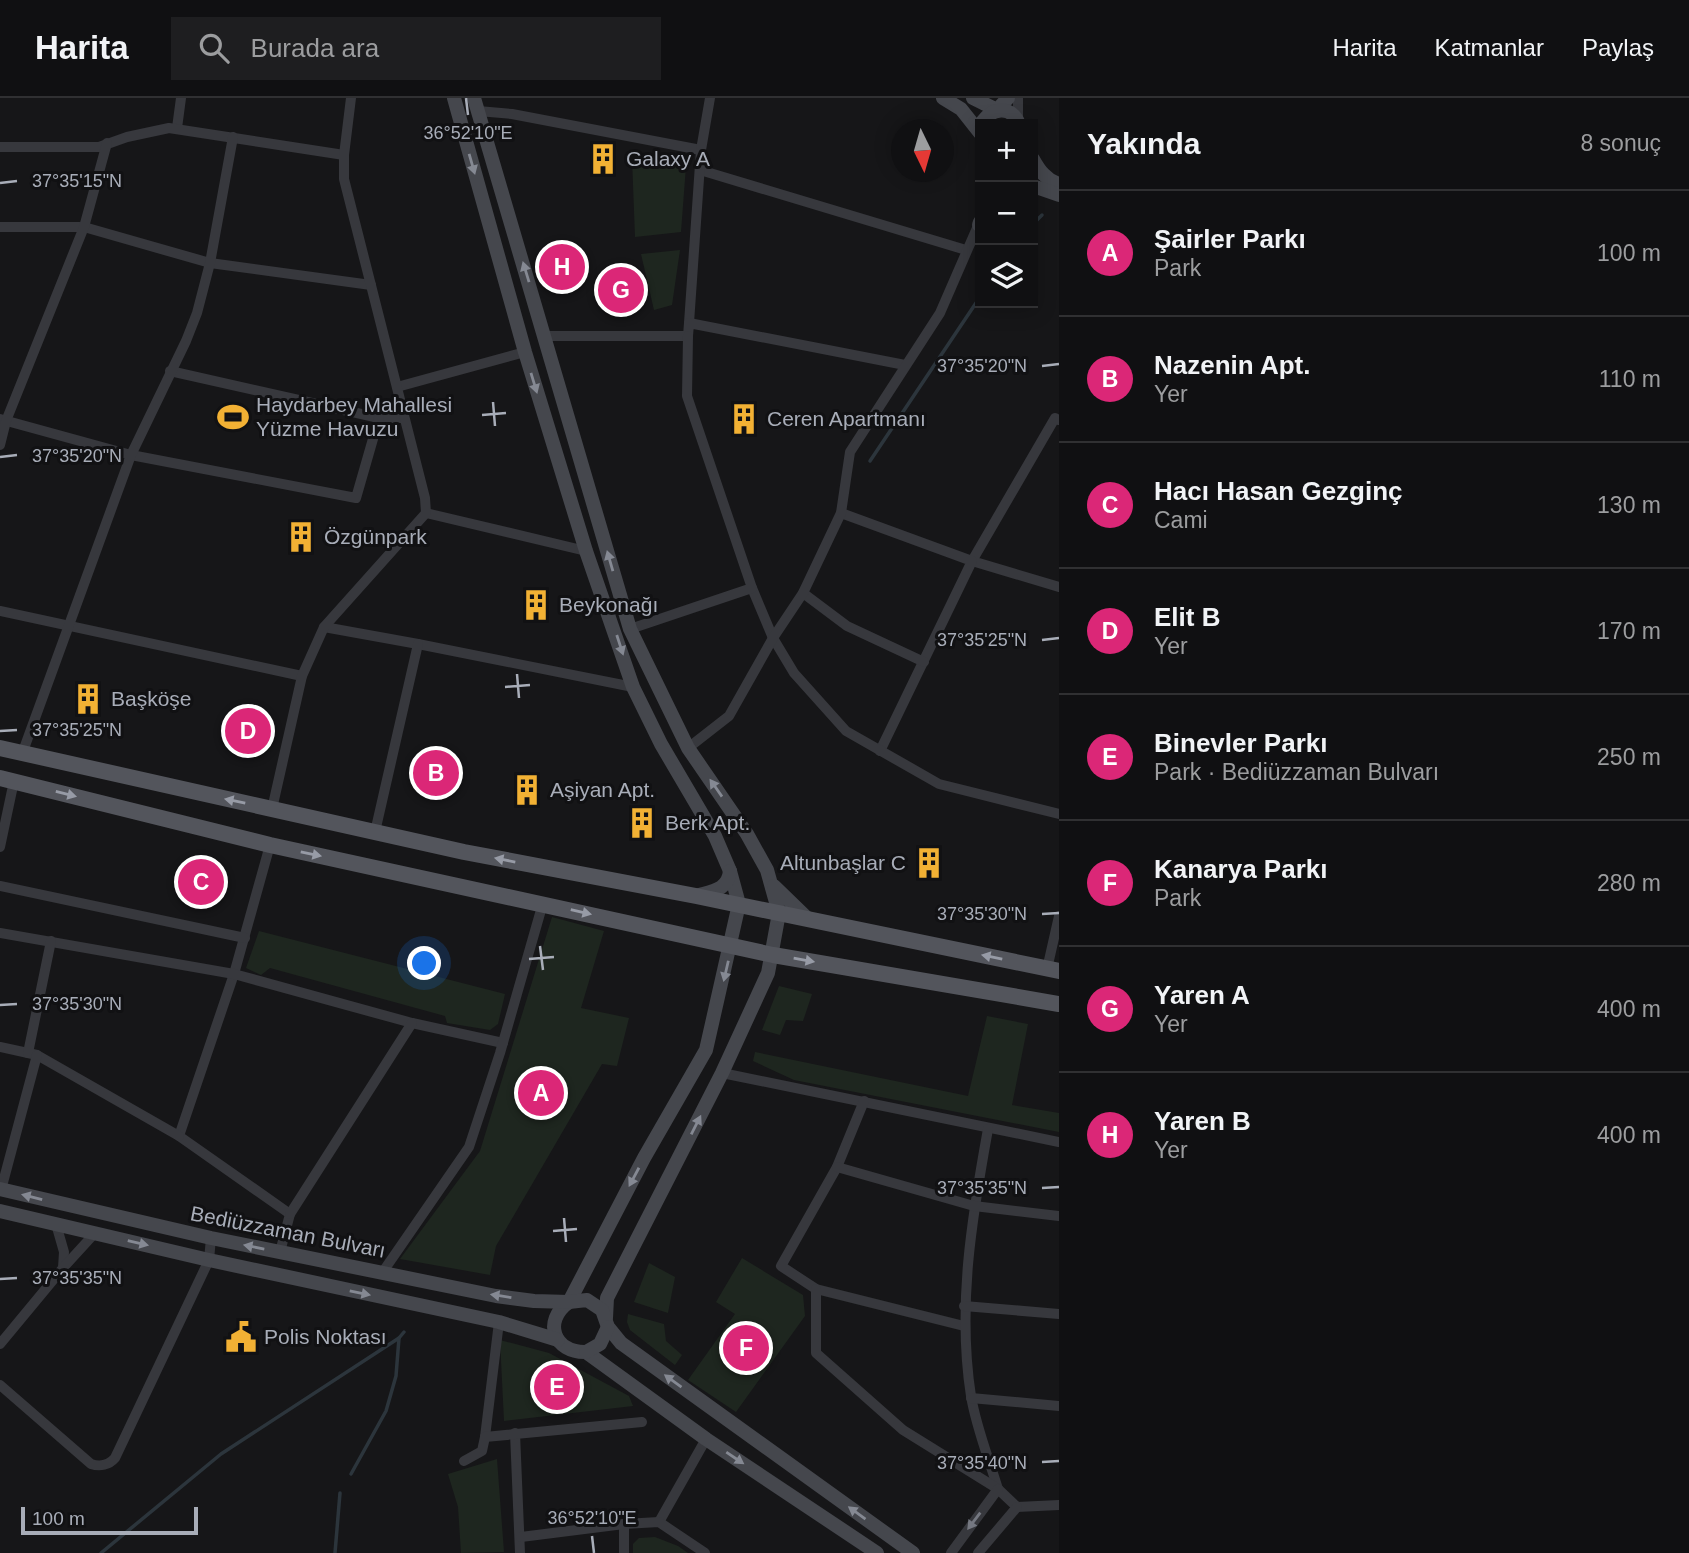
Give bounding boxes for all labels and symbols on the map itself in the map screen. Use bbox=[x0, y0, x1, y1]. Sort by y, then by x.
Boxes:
north arrow bbox=[891, 119, 954, 182]
text: 36°52'10"E bbox=[423, 123, 513, 143]
building icon: Galaxy A bbox=[586, 142, 620, 176]
place label: Galaxy A bbox=[626, 147, 710, 170]
one-way arrow bbox=[468, 153, 478, 174]
text: 37°35'15"N bbox=[32, 171, 122, 191]
pin: H bbox=[539, 241, 585, 293]
one-way arrow bbox=[521, 261, 531, 282]
pin: G bbox=[598, 264, 644, 316]
text: 37°35'20"N bbox=[937, 356, 1027, 376]
one-way arrow bbox=[530, 372, 540, 393]
place label: Haydarbey Mahallesi Yüzme Havuzu bbox=[256, 393, 452, 440]
sports icon: Haydarbey Mahallesi Yüzme Havuzu bbox=[216, 400, 250, 434]
building icon: Ceren Apartmanı bbox=[727, 402, 761, 436]
place label: Ceren Apartmanı bbox=[767, 407, 926, 430]
text: 37°35'20"N bbox=[32, 446, 122, 466]
building icon: Özgünpark bbox=[284, 520, 318, 554]
place label: Özgünpark bbox=[324, 525, 427, 548]
one-way arrow bbox=[605, 550, 615, 571]
building icon: Beykonağı bbox=[519, 588, 553, 622]
place label: Beykonağı bbox=[559, 593, 658, 616]
text: 37°35'25"N bbox=[937, 630, 1027, 650]
one-way arrow bbox=[615, 635, 626, 656]
building icon: Başköşe bbox=[71, 682, 105, 716]
place label: Başköşe bbox=[111, 687, 192, 710]
pin: D bbox=[225, 705, 271, 757]
text: 37°35'25"N bbox=[32, 720, 122, 740]
pin: B bbox=[413, 747, 459, 799]
building icon: Aşiyan Apt. bbox=[510, 773, 544, 807]
place label: Aşiyan Apt. bbox=[550, 778, 655, 801]
one-way arrow bbox=[709, 779, 723, 797]
one-way arrow bbox=[55, 789, 77, 800]
one-way arrow bbox=[224, 795, 246, 806]
building icon: Berk Apt. bbox=[625, 806, 659, 840]
place label: Berk Apt. bbox=[665, 811, 750, 834]
building icon: Altunbaşlar C bbox=[912, 846, 946, 880]
one-way arrow bbox=[300, 848, 322, 859]
place label: Altunbaşlar C bbox=[780, 851, 906, 874]
one-way arrow bbox=[494, 854, 516, 865]
pin: C bbox=[178, 856, 224, 908]
text: 37°35'30"N bbox=[937, 904, 1027, 924]
one-way arrow bbox=[570, 906, 592, 917]
your location bbox=[407, 946, 441, 980]
one-way arrow bbox=[981, 951, 1003, 962]
one-way arrow bbox=[793, 955, 815, 966]
one-way arrow bbox=[720, 960, 731, 982]
text: 37°35'30"N bbox=[32, 994, 122, 1014]
pin: A bbox=[518, 1067, 564, 1119]
one-way arrow bbox=[689, 1114, 701, 1134]
one-way arrow bbox=[629, 1167, 640, 1187]
text: 37°35'35"N bbox=[937, 1178, 1027, 1198]
one-way arrow bbox=[21, 1191, 43, 1202]
street label: Bediüzzaman Bulvarı bbox=[189, 1201, 388, 1262]
one-way arrow bbox=[127, 1238, 149, 1249]
one-way arrow bbox=[243, 1241, 265, 1252]
text: 37°35'35"N bbox=[32, 1268, 122, 1288]
one-way arrow bbox=[349, 1287, 371, 1298]
one-way arrow bbox=[490, 1290, 512, 1301]
public building icon: Polis Noktası bbox=[224, 1320, 258, 1354]
pin: F bbox=[723, 1322, 769, 1374]
place label: Polis Noktası bbox=[264, 1325, 387, 1348]
pin: E bbox=[534, 1361, 580, 1413]
one-way arrow bbox=[664, 1374, 682, 1388]
one-way arrow bbox=[726, 1451, 744, 1465]
text: 37°35'40"N bbox=[937, 1453, 1027, 1473]
scale bar bbox=[21, 1504, 198, 1536]
one-way arrow bbox=[848, 1506, 866, 1520]
text: 36°52'10"E bbox=[547, 1508, 637, 1528]
one-way arrow bbox=[968, 1512, 982, 1530]

